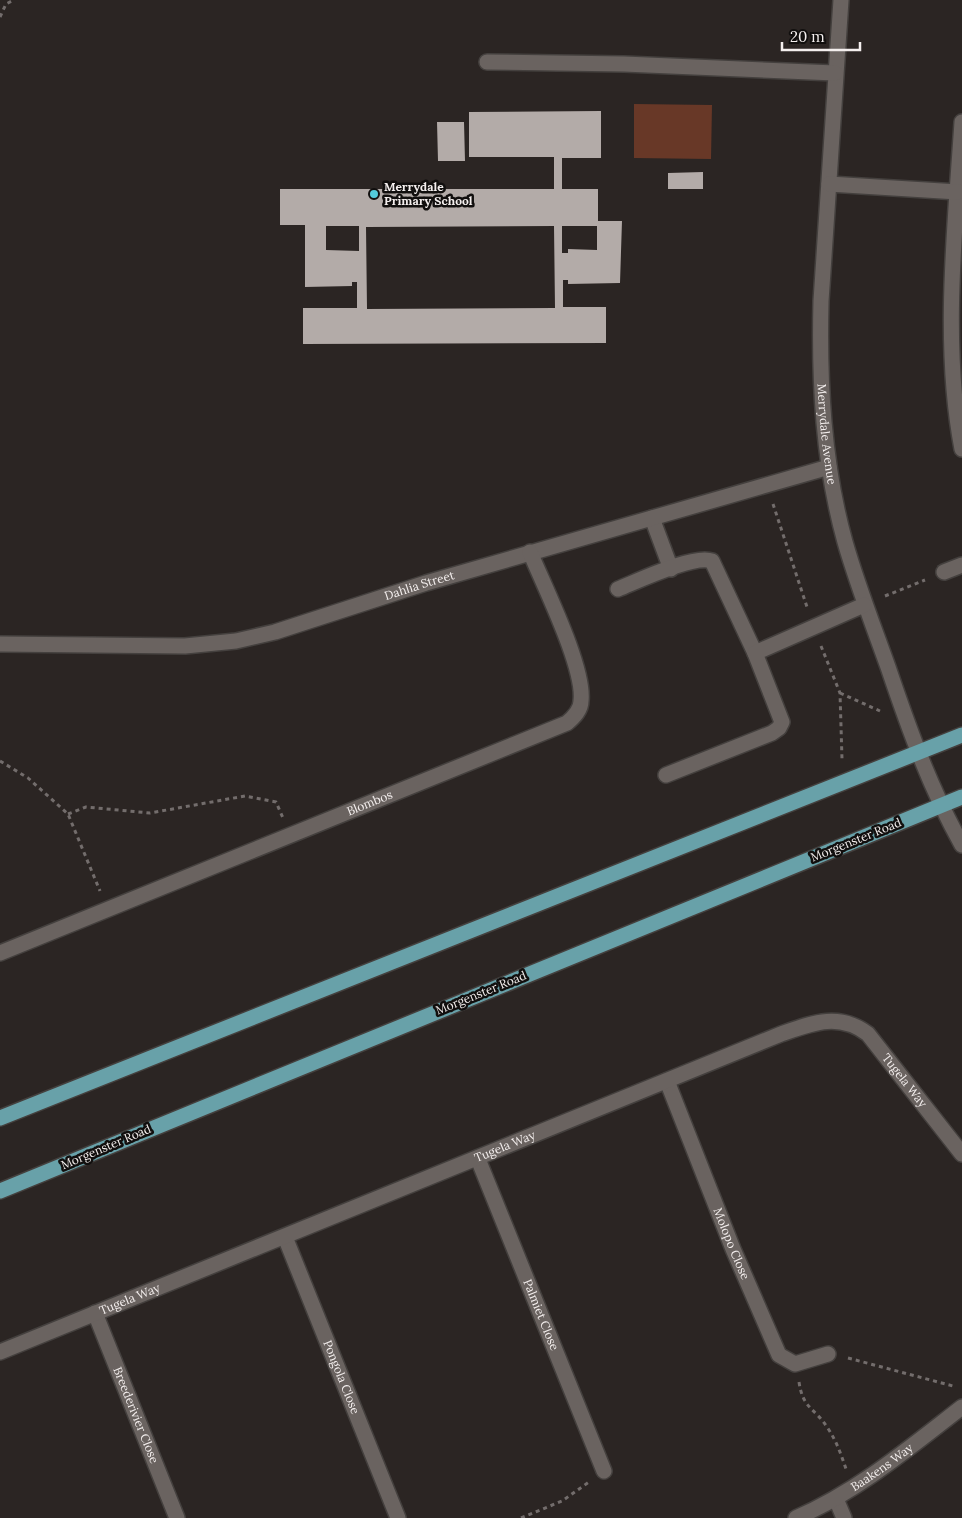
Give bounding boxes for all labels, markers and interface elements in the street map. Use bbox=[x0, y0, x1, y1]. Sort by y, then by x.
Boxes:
scale bar bbox=[782, 20, 860, 52]
text: 20 m bbox=[790, 27, 825, 46]
place label: Merrydale Primary School bbox=[384, 179, 473, 208]
marker: Merrydale Primary School bbox=[368, 188, 380, 200]
street label: Merrydale Avenue bbox=[815, 383, 840, 486]
street label: Dahlia Street bbox=[382, 567, 456, 603]
street label: Blombos bbox=[345, 786, 395, 819]
street label: Morgenster Road bbox=[808, 815, 903, 865]
street label: Morgenster Road bbox=[433, 968, 528, 1018]
street label: Tugela Way bbox=[879, 1050, 931, 1111]
street label: Morgenster Road bbox=[59, 1121, 153, 1172]
street label: Tugela Way bbox=[472, 1127, 538, 1165]
street label: Molopo Close bbox=[711, 1205, 754, 1282]
street label: Palmiet Close bbox=[520, 1277, 563, 1353]
street label: Tugela Way bbox=[97, 1279, 163, 1318]
street label: Pongola Close bbox=[320, 1338, 364, 1417]
street label: Breederivier Close bbox=[110, 1364, 163, 1466]
street label: Baakens Way bbox=[848, 1439, 916, 1494]

